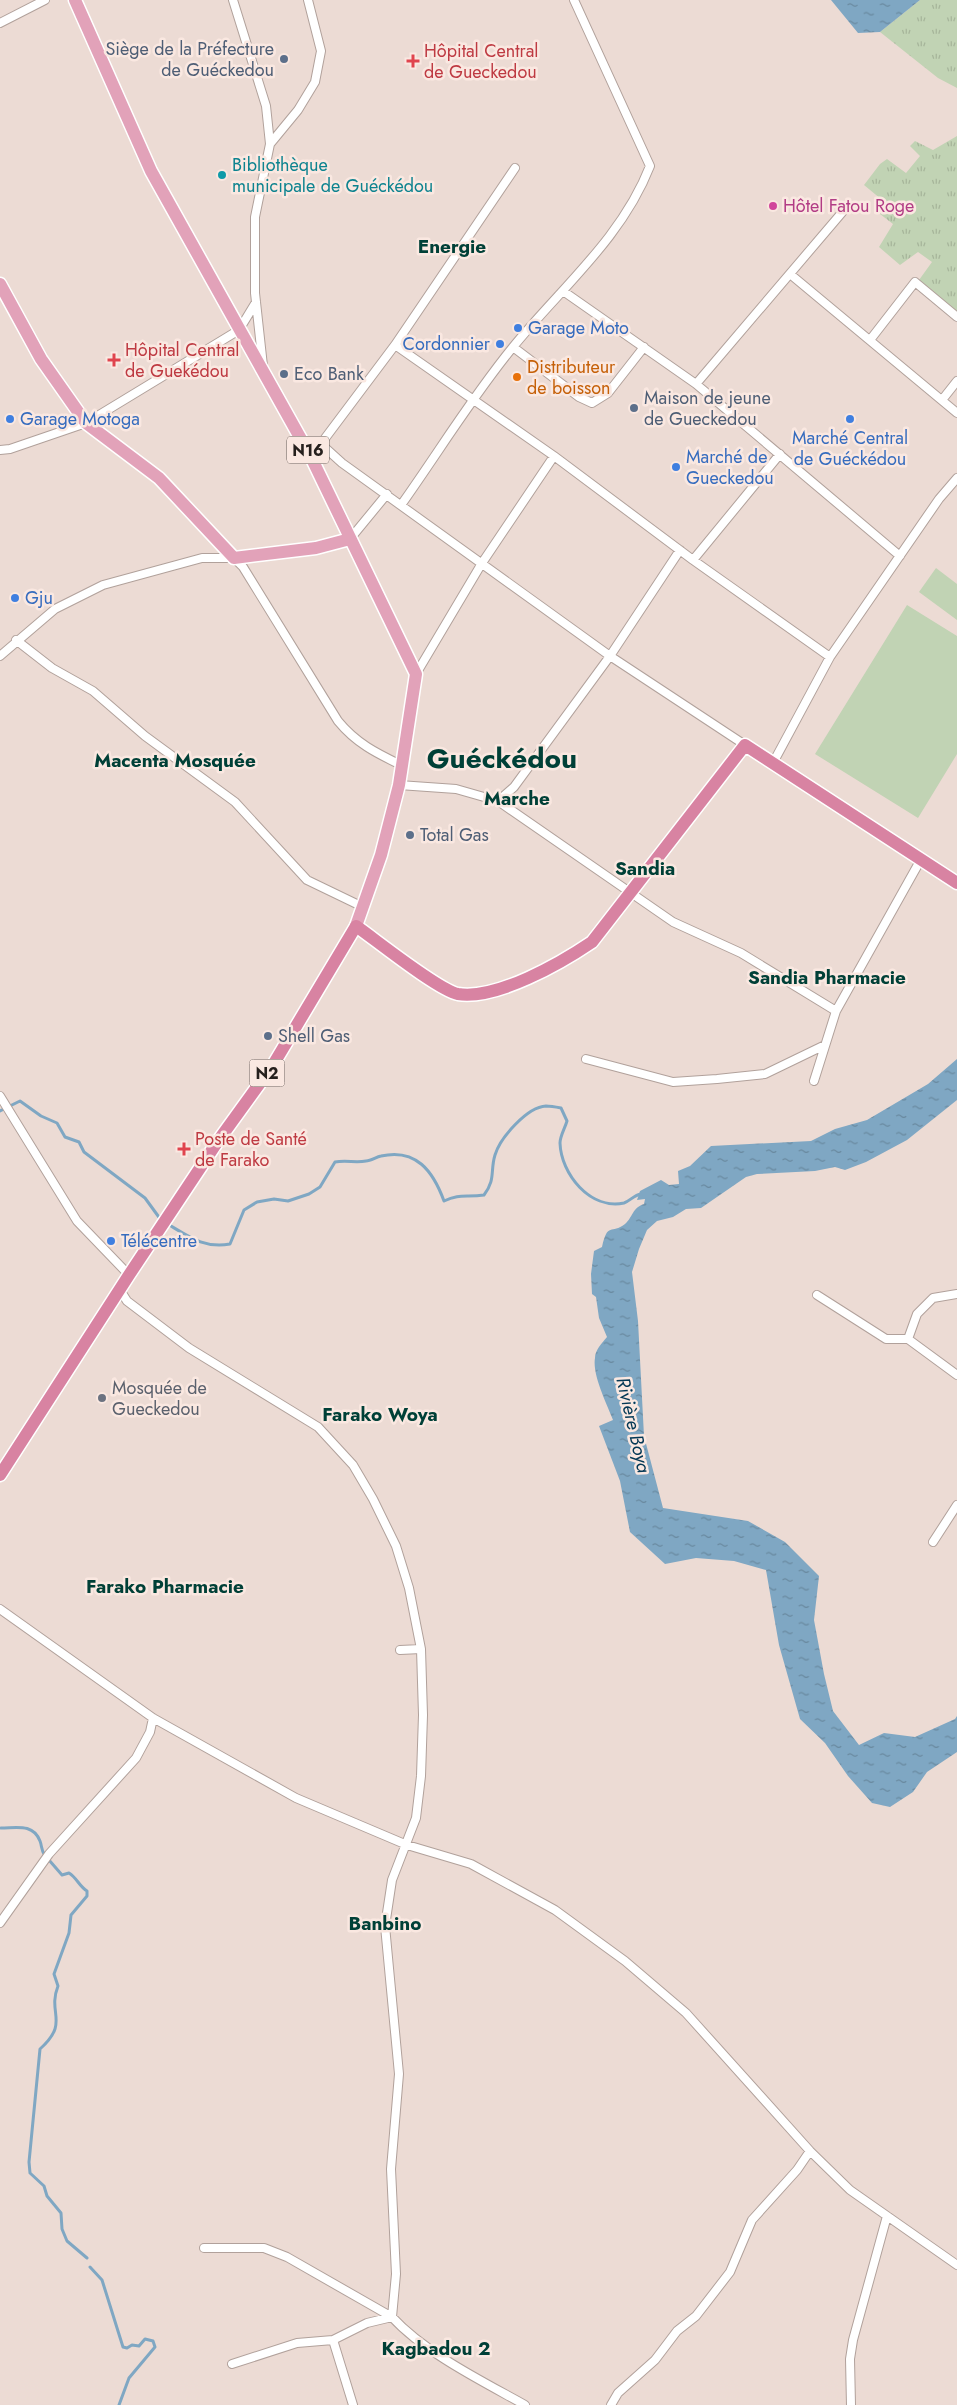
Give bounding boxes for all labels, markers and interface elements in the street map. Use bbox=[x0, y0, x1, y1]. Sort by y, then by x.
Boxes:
place label: Siège de la Préfecture de Guéckedou bbox=[105, 36, 274, 83]
place label: Hôpital Central de Gueckedou bbox=[424, 38, 539, 85]
marker: Siège de la Préfecture de Guéckedou bbox=[278, 53, 290, 65]
marker: Hôpital Central de Gueckedou bbox=[406, 54, 420, 68]
place label: Bibliothèque municipale de Guéckédou bbox=[232, 152, 433, 199]
marker: Bibliothèque municipale de Guéckédou bbox=[216, 169, 228, 181]
place label: Hôtel Fatou Roge bbox=[783, 193, 914, 219]
marker: Hôtel Fatou Roge bbox=[767, 200, 779, 212]
district label: Energie bbox=[418, 233, 486, 260]
place label: Garage Moto bbox=[528, 315, 629, 341]
marker: Garage Moto bbox=[512, 322, 524, 334]
place label: Cordonnier bbox=[403, 331, 491, 357]
place label: Hôpital Central de Guekédou bbox=[125, 337, 240, 384]
marker: Cordonnier bbox=[494, 338, 506, 350]
marker: Hôpital Central de Guekédou bbox=[107, 353, 121, 367]
place label: Distributeur de boisson bbox=[527, 354, 616, 401]
place label: Eco Bank bbox=[294, 361, 364, 387]
marker: Eco Bank bbox=[278, 368, 290, 380]
marker: Distributeur de boisson bbox=[511, 371, 523, 383]
place label: Maison de jeune de Gueckedou bbox=[644, 385, 771, 432]
marker: Maison de jeune de Gueckedou bbox=[628, 402, 640, 414]
place label: Garage Motoga bbox=[20, 406, 140, 432]
marker: Garage Motoga bbox=[4, 413, 16, 425]
marker: Marché Central de Guéckédou bbox=[844, 413, 856, 425]
place label: Marché Central de Guéckédou bbox=[792, 425, 908, 472]
road number: N16 bbox=[287, 436, 329, 464]
place label: Marché de Gueckedou bbox=[686, 444, 774, 491]
marker: Marché de Gueckedou bbox=[670, 461, 682, 473]
place label: Gju bbox=[25, 585, 53, 611]
marker: Gju bbox=[9, 592, 21, 604]
district label: Guéckédou bbox=[427, 738, 577, 779]
district label: Macenta Mosquée bbox=[94, 747, 256, 774]
district label: Marche bbox=[484, 785, 550, 812]
place label: Total Gas bbox=[420, 822, 489, 848]
marker: Total Gas bbox=[404, 829, 416, 841]
district label: Sandia bbox=[615, 855, 675, 882]
district label: Sandia Pharmacie bbox=[748, 964, 906, 991]
place label: Shell Gas bbox=[278, 1023, 350, 1049]
marker: Shell Gas bbox=[262, 1030, 274, 1042]
road number: N2 bbox=[250, 1060, 284, 1086]
place label: Poste de Santé de Farako bbox=[195, 1126, 307, 1173]
marker: Poste de Santé de Farako bbox=[177, 1142, 191, 1156]
place label: Télécentre bbox=[121, 1228, 197, 1254]
marker: Télécentre bbox=[105, 1235, 117, 1247]
place label: Mosquée de Gueckedou bbox=[112, 1375, 207, 1422]
water label: Rivière Boya bbox=[609, 1375, 658, 1476]
marker: Mosquée de Gueckedou bbox=[96, 1392, 108, 1404]
district label: Farako Woya bbox=[322, 1401, 438, 1428]
district label: Farako Pharmacie bbox=[86, 1573, 244, 1600]
district label: Banbino bbox=[349, 1910, 421, 1937]
district label: Kagbadou 2 bbox=[381, 2335, 491, 2362]

